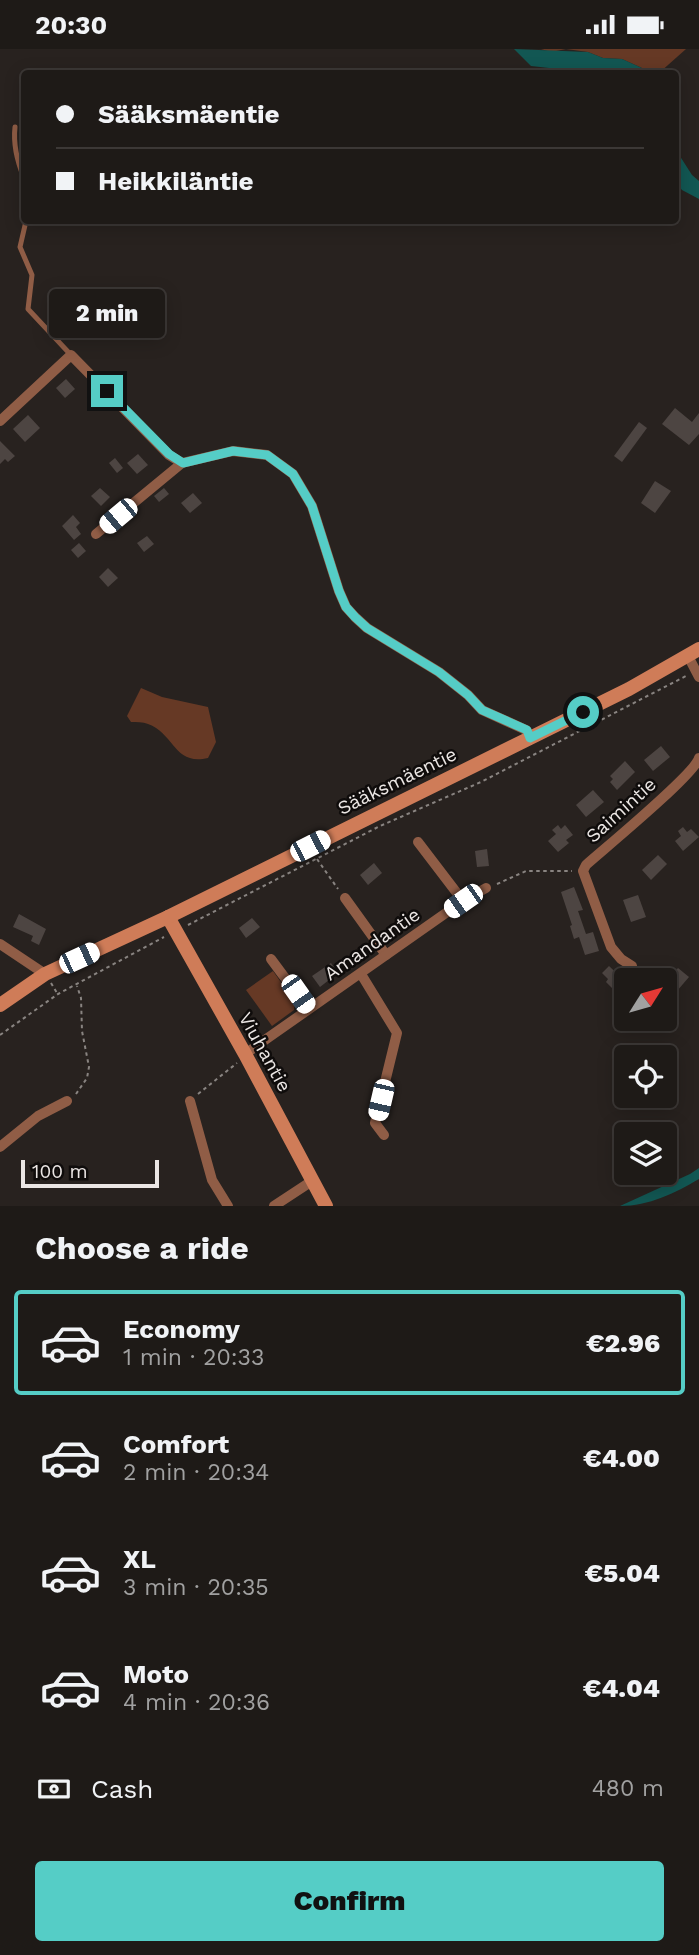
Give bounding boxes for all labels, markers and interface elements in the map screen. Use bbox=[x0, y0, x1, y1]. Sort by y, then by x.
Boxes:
text: 20:30 bbox=[35, 10, 107, 40]
text: Sääksmäentie bbox=[98, 99, 280, 129]
text: Heikkiläntie bbox=[98, 166, 254, 196]
callout: 2 min bbox=[49, 289, 165, 339]
text: 2 min bbox=[76, 300, 138, 327]
route end bbox=[91, 375, 123, 407]
car bbox=[96, 494, 141, 538]
route start bbox=[567, 696, 599, 728]
street label: Sääksmäentie bbox=[334, 742, 460, 820]
street label: Saimintie bbox=[581, 772, 661, 848]
car bbox=[287, 827, 334, 865]
car bbox=[440, 880, 487, 922]
street label: Amandantie bbox=[320, 903, 424, 985]
car bbox=[56, 940, 103, 976]
north arrow bbox=[614, 968, 677, 1031]
map controls bbox=[614, 968, 677, 1185]
car bbox=[278, 971, 319, 1017]
street label: Viuhantie bbox=[234, 1008, 296, 1096]
button: locate bbox=[614, 1045, 677, 1108]
car bbox=[367, 1077, 396, 1123]
button: layers bbox=[614, 1122, 677, 1185]
scale bar bbox=[21, 1157, 159, 1189]
text: 100 m bbox=[32, 1160, 88, 1183]
text: Choose a ride bbox=[35, 1229, 249, 1267]
icon: car bbox=[39, 1311, 102, 1374]
text: Economy bbox=[123, 1314, 240, 1344]
text: €2.96 bbox=[586, 1328, 660, 1358]
text: 1 min · 20:33 bbox=[123, 1344, 264, 1371]
icon: car bbox=[39, 1426, 102, 1489]
text: Comfort bbox=[123, 1429, 229, 1459]
text: €4.00 bbox=[583, 1443, 660, 1473]
text: 2 min · 20:34 bbox=[123, 1459, 269, 1486]
icon: car bbox=[39, 1541, 102, 1604]
text: XL bbox=[123, 1544, 156, 1574]
text: €5.04 bbox=[585, 1558, 660, 1588]
text: 3 min · 20:35 bbox=[123, 1574, 269, 1601]
icon: car bbox=[39, 1656, 102, 1719]
text: Moto bbox=[123, 1659, 189, 1689]
text: €4.04 bbox=[583, 1673, 660, 1703]
text: 4 min · 20:36 bbox=[123, 1689, 270, 1716]
icon: cash bbox=[35, 1770, 73, 1808]
text: Cash bbox=[91, 1774, 153, 1804]
text: 480 m bbox=[592, 1775, 664, 1802]
button: Confirm bbox=[35, 1861, 664, 1941]

